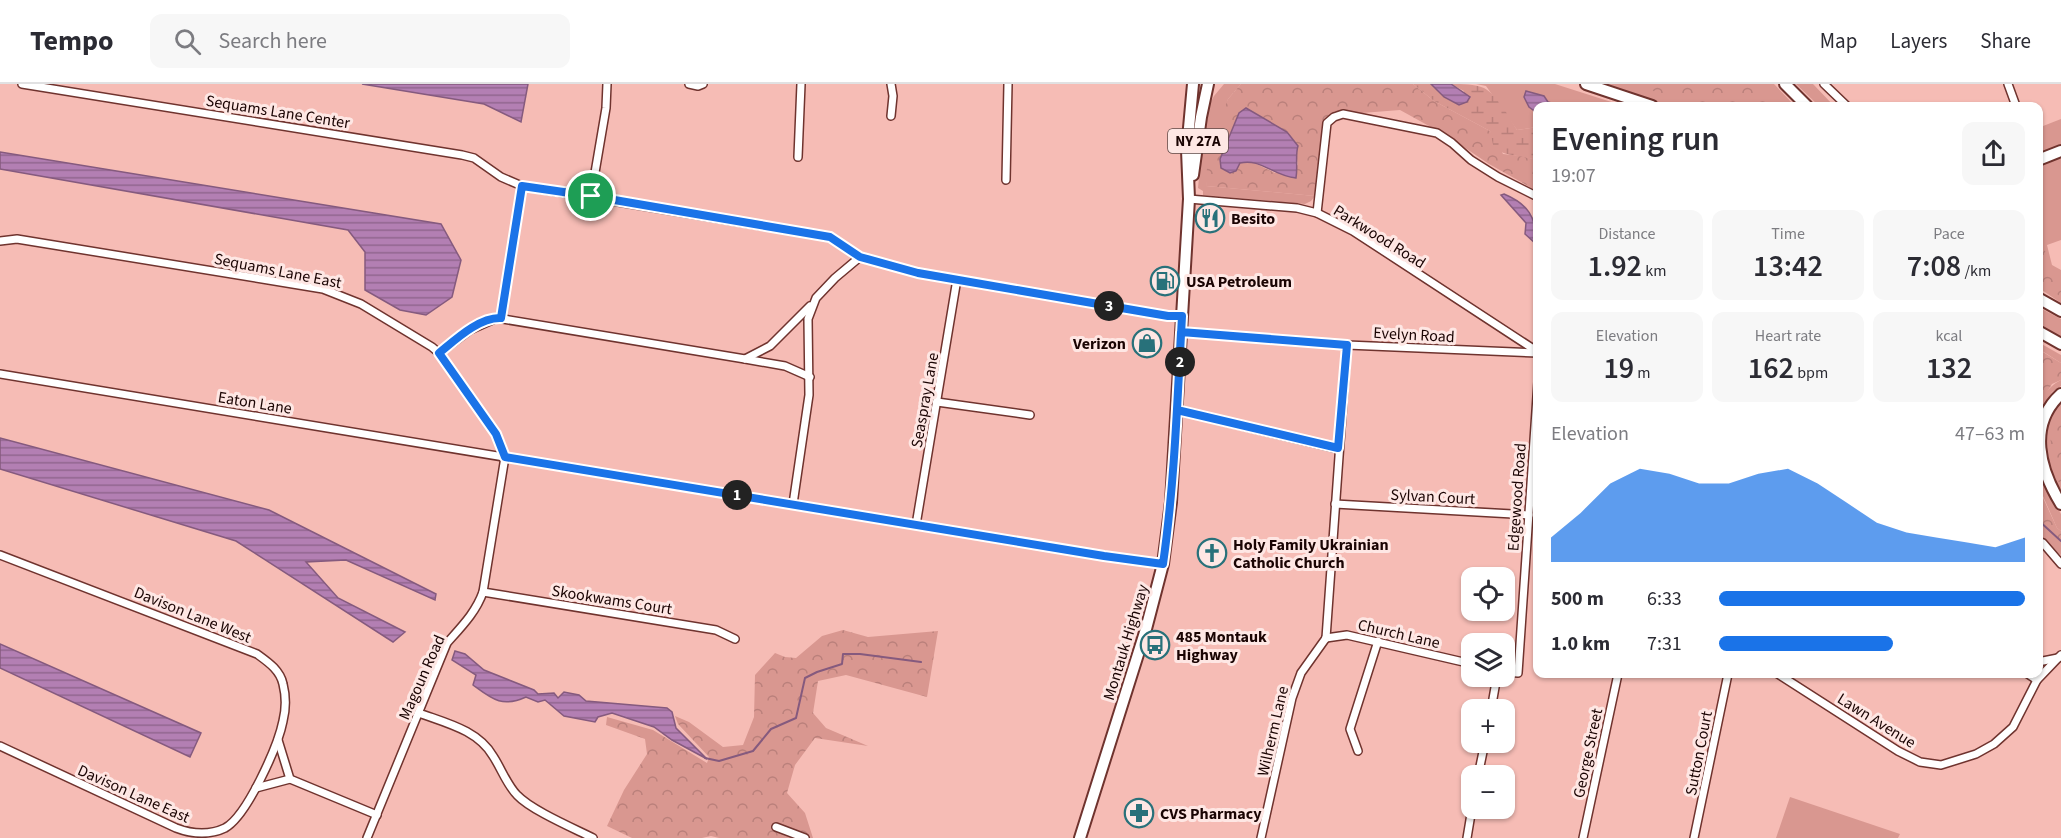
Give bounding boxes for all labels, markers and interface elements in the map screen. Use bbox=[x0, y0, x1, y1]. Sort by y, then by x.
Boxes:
search box bbox=[150, 14, 570, 68]
text: Tempo bbox=[30, 21, 114, 61]
icon: search bbox=[171, 25, 204, 58]
text: Search here bbox=[219, 25, 327, 57]
text: Map bbox=[1820, 26, 1857, 56]
text: Layers bbox=[1890, 26, 1947, 56]
text: Share bbox=[1980, 26, 2031, 56]
street label: Sequams Lane Center bbox=[204, 90, 352, 134]
text: Evening run bbox=[1551, 116, 1720, 163]
button: share bbox=[1962, 122, 2025, 185]
road number: NY 27A bbox=[1168, 129, 1228, 153]
text: 19:07 bbox=[1551, 162, 1596, 190]
pin bbox=[565, 170, 616, 221]
icon: arrive bbox=[574, 179, 607, 212]
street label: Parkwood Road bbox=[1329, 200, 1430, 274]
restaurant icon: Besito bbox=[1194, 202, 1226, 234]
place label: Besito bbox=[1231, 208, 1275, 230]
text: Distance bbox=[1599, 223, 1655, 245]
text: Time bbox=[1771, 223, 1805, 245]
text: Pace bbox=[1933, 223, 1965, 245]
text: 1.92 bbox=[1588, 245, 1642, 288]
text: 13:42 bbox=[1753, 245, 1823, 288]
text: 7:08 bbox=[1907, 245, 1961, 288]
street label: Sequams Lane East bbox=[212, 248, 344, 294]
text: km bbox=[1642, 260, 1666, 282]
text: /km bbox=[1961, 260, 1991, 282]
fuel station icon: USA Petroleum bbox=[1149, 265, 1181, 297]
place label: USA Petroleum bbox=[1186, 271, 1292, 293]
pin: 3 bbox=[1094, 291, 1124, 321]
text: 3 bbox=[1105, 295, 1113, 317]
street label: Evelyn Road bbox=[1373, 322, 1455, 348]
text: Elevation bbox=[1596, 325, 1658, 347]
text: Heart rate bbox=[1755, 325, 1821, 347]
text: kcal bbox=[1936, 325, 1962, 347]
shop icon: Verizon bbox=[1131, 327, 1163, 359]
place label: Verizon bbox=[1072, 333, 1126, 355]
pin: 2 bbox=[1165, 347, 1195, 377]
text: 19 bbox=[1603, 347, 1634, 390]
text: 162 bbox=[1748, 347, 1794, 390]
text: 132 bbox=[1926, 347, 1972, 390]
street label: Seaspray Lane bbox=[906, 351, 944, 450]
text: 2 bbox=[1176, 351, 1184, 373]
text: m bbox=[1634, 362, 1651, 384]
text: bpm bbox=[1794, 362, 1828, 384]
street label: Eaton Lane bbox=[216, 386, 293, 420]
text: Elevation bbox=[1551, 420, 1629, 448]
text: 47–63 m bbox=[1955, 420, 2025, 448]
street label: Edgewood Road bbox=[1502, 442, 1532, 552]
pin: 1 bbox=[722, 480, 752, 510]
text: 1 bbox=[733, 484, 741, 506]
street label: Sylvan Court bbox=[1390, 484, 1476, 510]
place label: Holy Family Ukrainian Catholic Church bbox=[1233, 534, 1389, 574]
church icon: Holy Family Ukrainian Catholic Church bbox=[1196, 537, 1228, 569]
map controls bbox=[1461, 567, 1515, 819]
button: locate bbox=[1461, 567, 1515, 621]
street label: Skookwams Court bbox=[550, 580, 674, 620]
street label: Davison Lane West bbox=[131, 581, 255, 649]
street label: Montauk Highway bbox=[1098, 581, 1154, 703]
text: 500 m bbox=[1551, 585, 1604, 613]
text: 6:33 bbox=[1647, 585, 1682, 613]
street label: Church Lane bbox=[1356, 614, 1442, 654]
place label: 485 Montauk Highway bbox=[1176, 626, 1267, 666]
bus stop icon: 485 Montauk Highway bbox=[1139, 629, 1171, 661]
text: 1.0 km bbox=[1551, 630, 1610, 658]
text: 7:31 bbox=[1647, 630, 1682, 658]
street label: Magoun Road bbox=[393, 631, 451, 724]
button: layers bbox=[1461, 633, 1515, 687]
street label: Wilherm Lane bbox=[1252, 684, 1294, 778]
street label: Lawn Avenue bbox=[1833, 688, 1920, 754]
button: + bbox=[1461, 699, 1515, 753]
street label: George Street bbox=[1568, 706, 1608, 800]
street label: Sutton Court bbox=[1680, 708, 1718, 797]
street label: Davison Lane East bbox=[74, 759, 194, 829]
button: − bbox=[1461, 765, 1515, 819]
pharmacy icon: CVS Pharmacy bbox=[1123, 797, 1155, 829]
place label: CVS Pharmacy bbox=[1160, 803, 1262, 825]

